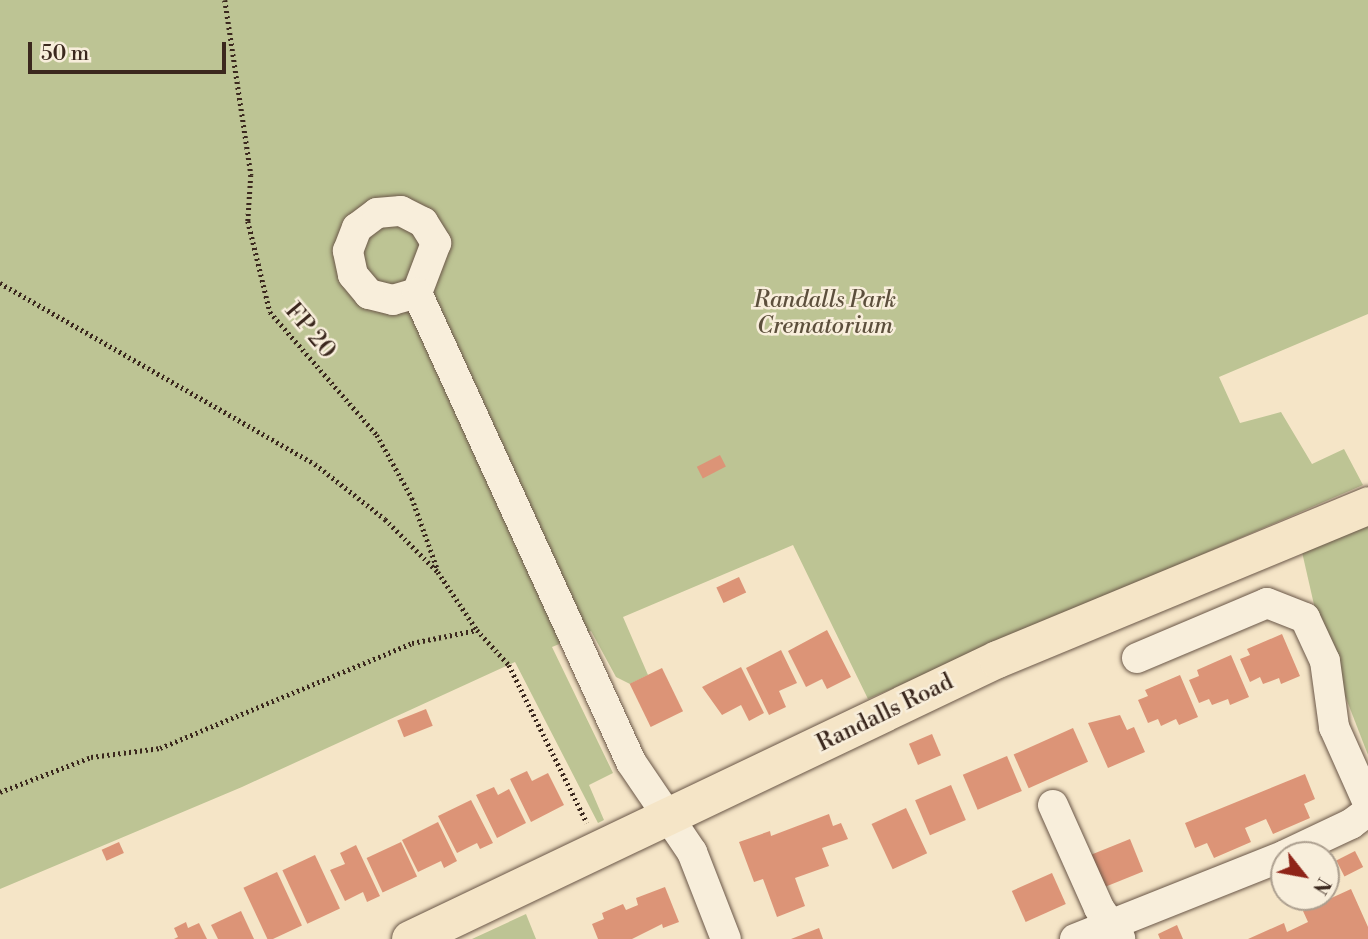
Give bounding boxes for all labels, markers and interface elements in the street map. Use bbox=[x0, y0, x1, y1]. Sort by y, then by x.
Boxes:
scale bar bbox=[32, 28, 229, 72]
text: 50 m bbox=[41, 41, 89, 67]
park label: Randalls Park Crematorium bbox=[754, 286, 896, 340]
street label: FP 20 bbox=[279, 298, 341, 364]
street label: Randalls Road bbox=[812, 668, 958, 758]
north arrow bbox=[1270, 841, 1340, 911]
text: N bbox=[1307, 873, 1335, 898]

